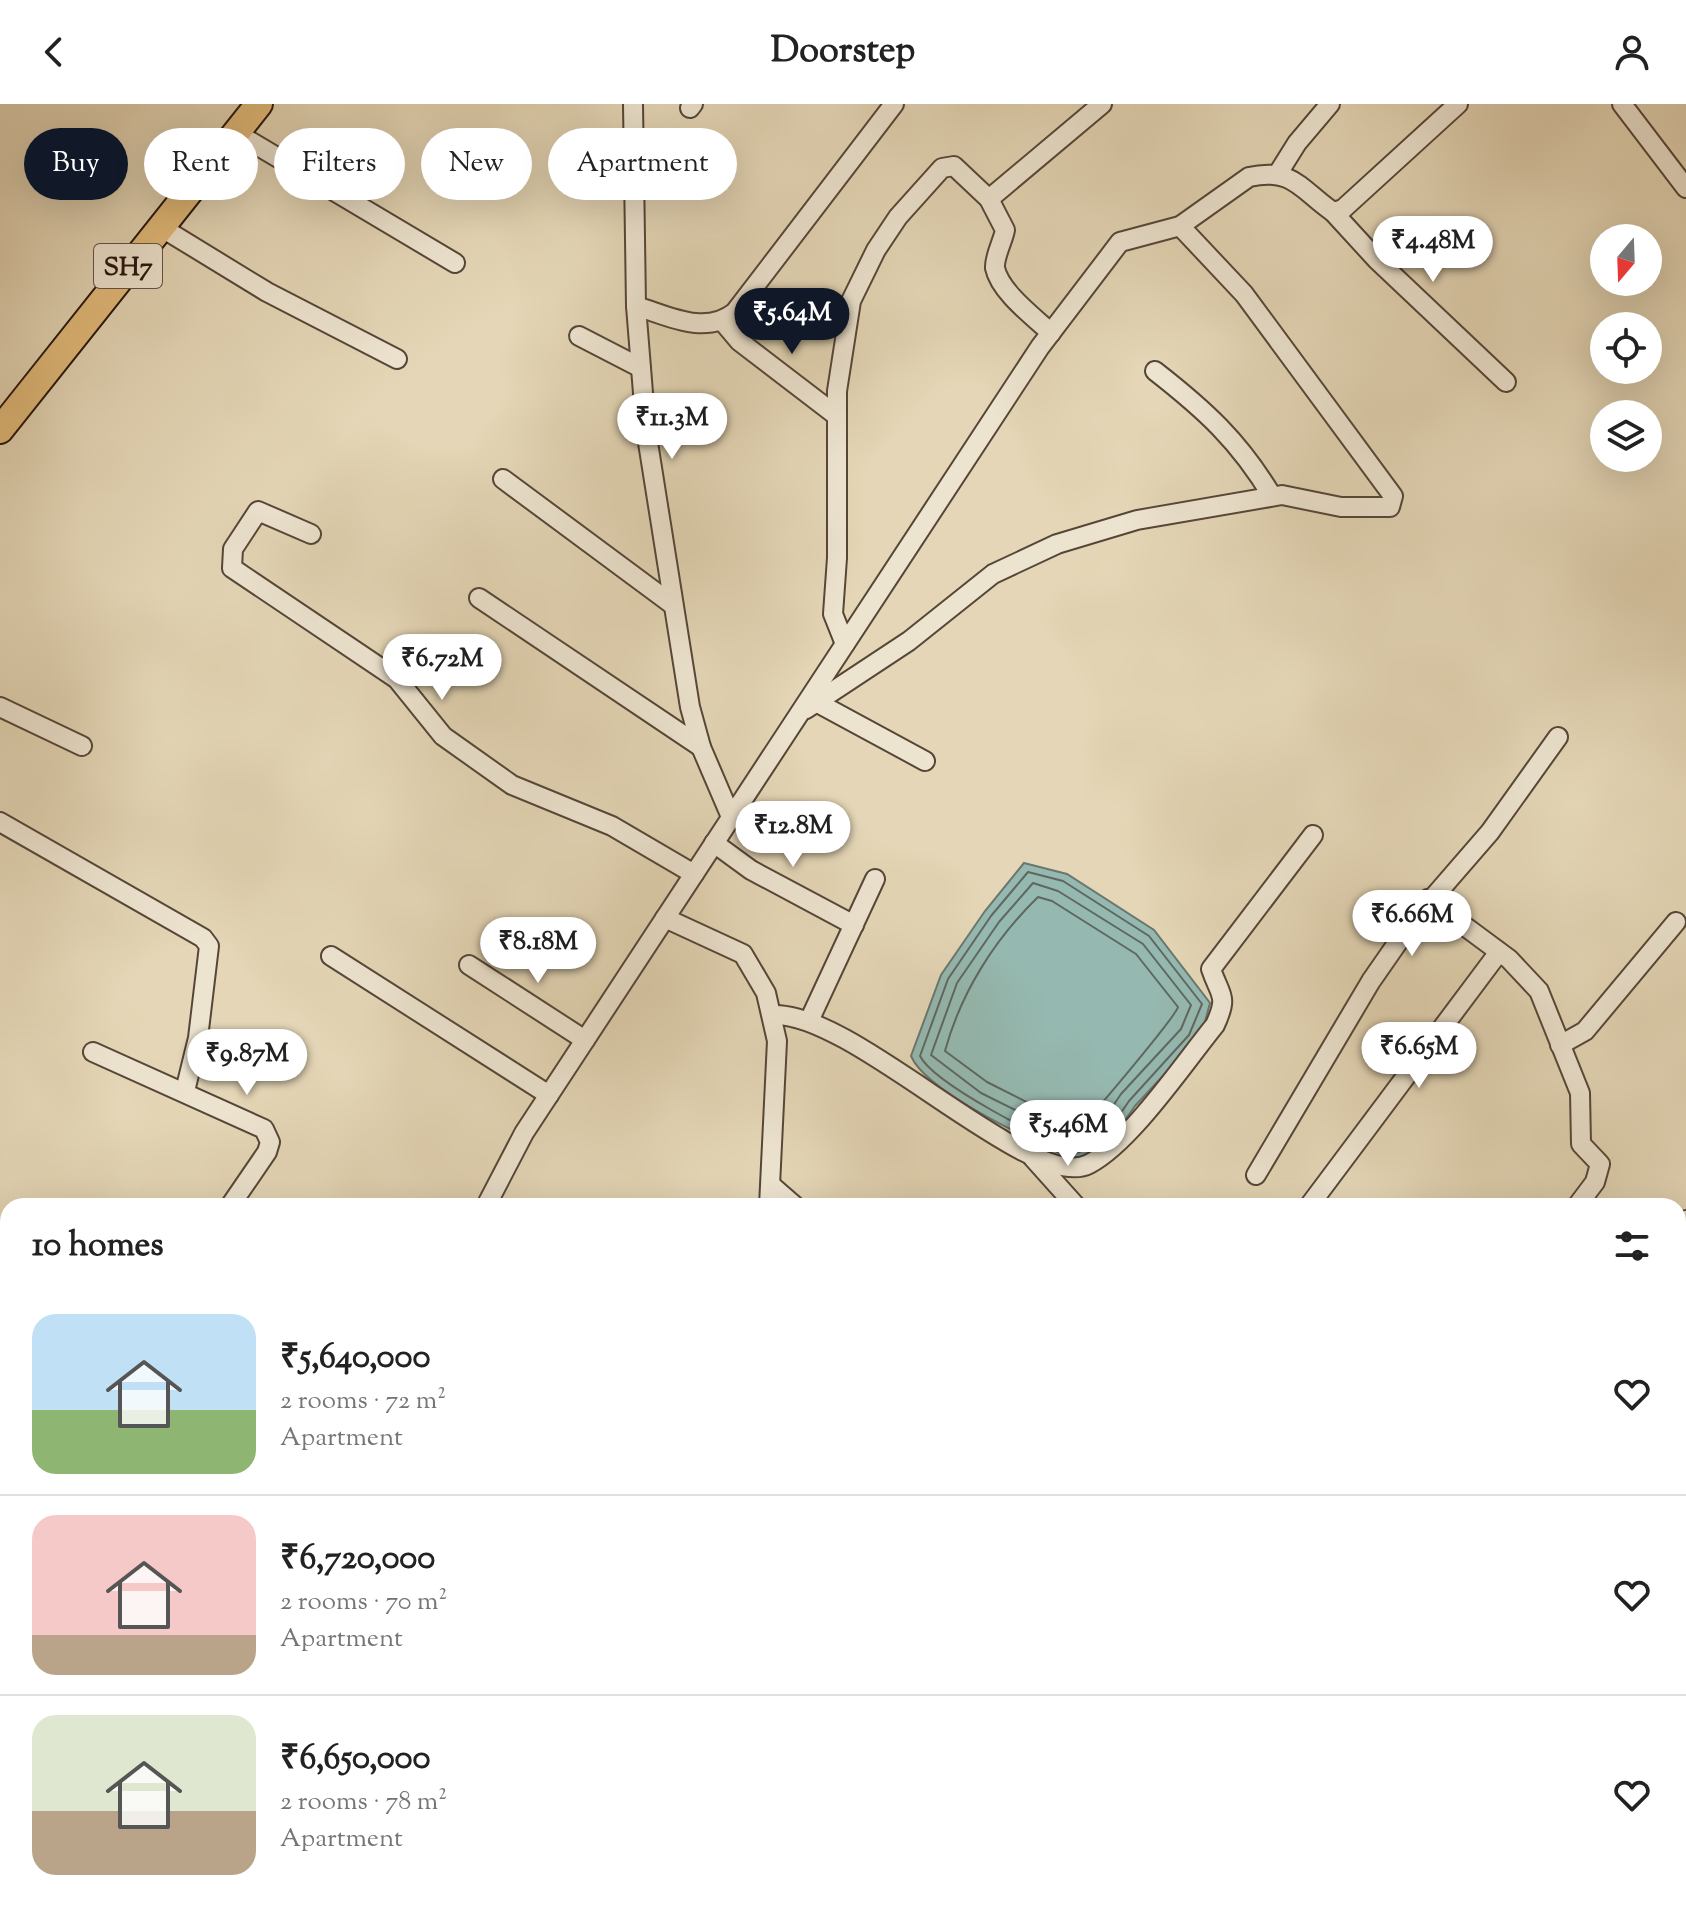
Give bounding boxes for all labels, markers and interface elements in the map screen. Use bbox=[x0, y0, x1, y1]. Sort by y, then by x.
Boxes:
text: Doorstep bbox=[771, 26, 915, 78]
icon: back bbox=[32, 30, 76, 74]
icon: person bbox=[1610, 30, 1654, 74]
chip: Buy bbox=[24, 128, 128, 200]
chip: Rent bbox=[144, 128, 258, 200]
chip: Filters bbox=[274, 128, 405, 200]
chip: New bbox=[421, 128, 532, 200]
chip: Apartment bbox=[548, 128, 737, 200]
pin: ₹4.48M bbox=[1368, 216, 1498, 284]
text: ₹4.48M bbox=[1391, 223, 1475, 260]
north arrow bbox=[1590, 224, 1662, 296]
map controls bbox=[1590, 224, 1662, 472]
road number: SH7 bbox=[94, 244, 162, 288]
pin: ₹5.64M bbox=[727, 288, 857, 356]
text: ₹5.64M bbox=[752, 295, 832, 332]
button: locate bbox=[1590, 312, 1662, 384]
pin: ₹11.3M bbox=[607, 393, 737, 461]
text: ₹11.3M bbox=[635, 400, 709, 437]
button: layers bbox=[1590, 400, 1662, 472]
pin: ₹6.72M bbox=[377, 634, 507, 702]
text: ₹6.72M bbox=[401, 641, 483, 678]
pin: ₹12.8M bbox=[728, 801, 858, 869]
text: ₹12.8M bbox=[753, 808, 833, 845]
pin: ₹6.66M bbox=[1347, 890, 1477, 958]
text: ₹6.66M bbox=[1370, 897, 1454, 934]
pin: ₹8.18M bbox=[473, 917, 603, 985]
text: ₹8.18M bbox=[498, 924, 578, 961]
pin: ₹6.65M bbox=[1354, 1022, 1484, 1090]
pin: ₹9.87M bbox=[182, 1029, 312, 1097]
text: ₹6.65M bbox=[1379, 1029, 1459, 1066]
text: ₹9.87M bbox=[205, 1036, 289, 1073]
pin: ₹5.46M bbox=[1003, 1100, 1133, 1168]
text: ₹5.46M bbox=[1028, 1107, 1108, 1144]
text: 10 homes bbox=[32, 1222, 164, 1271]
icon: filters bbox=[1610, 1224, 1654, 1268]
text: ₹5,640,000 bbox=[280, 1334, 431, 1383]
icon: home bbox=[96, 1346, 192, 1442]
icon: heart bbox=[1610, 1372, 1654, 1416]
text: 2 rooms · 72 m² bbox=[280, 1383, 446, 1420]
text: Apartment bbox=[280, 1420, 403, 1457]
text: ₹6,720,000 bbox=[280, 1535, 435, 1584]
icon: home bbox=[96, 1547, 192, 1643]
icon: heart bbox=[1610, 1573, 1654, 1617]
text: 2 rooms · 70 m² bbox=[280, 1584, 447, 1621]
text: Apartment bbox=[280, 1621, 403, 1658]
text: ₹6,650,000 bbox=[280, 1735, 431, 1784]
icon: home bbox=[96, 1747, 192, 1843]
icon: heart bbox=[1610, 1773, 1654, 1817]
text: 2 rooms · 78 m² bbox=[280, 1784, 447, 1821]
text: Apartment bbox=[280, 1821, 403, 1858]

